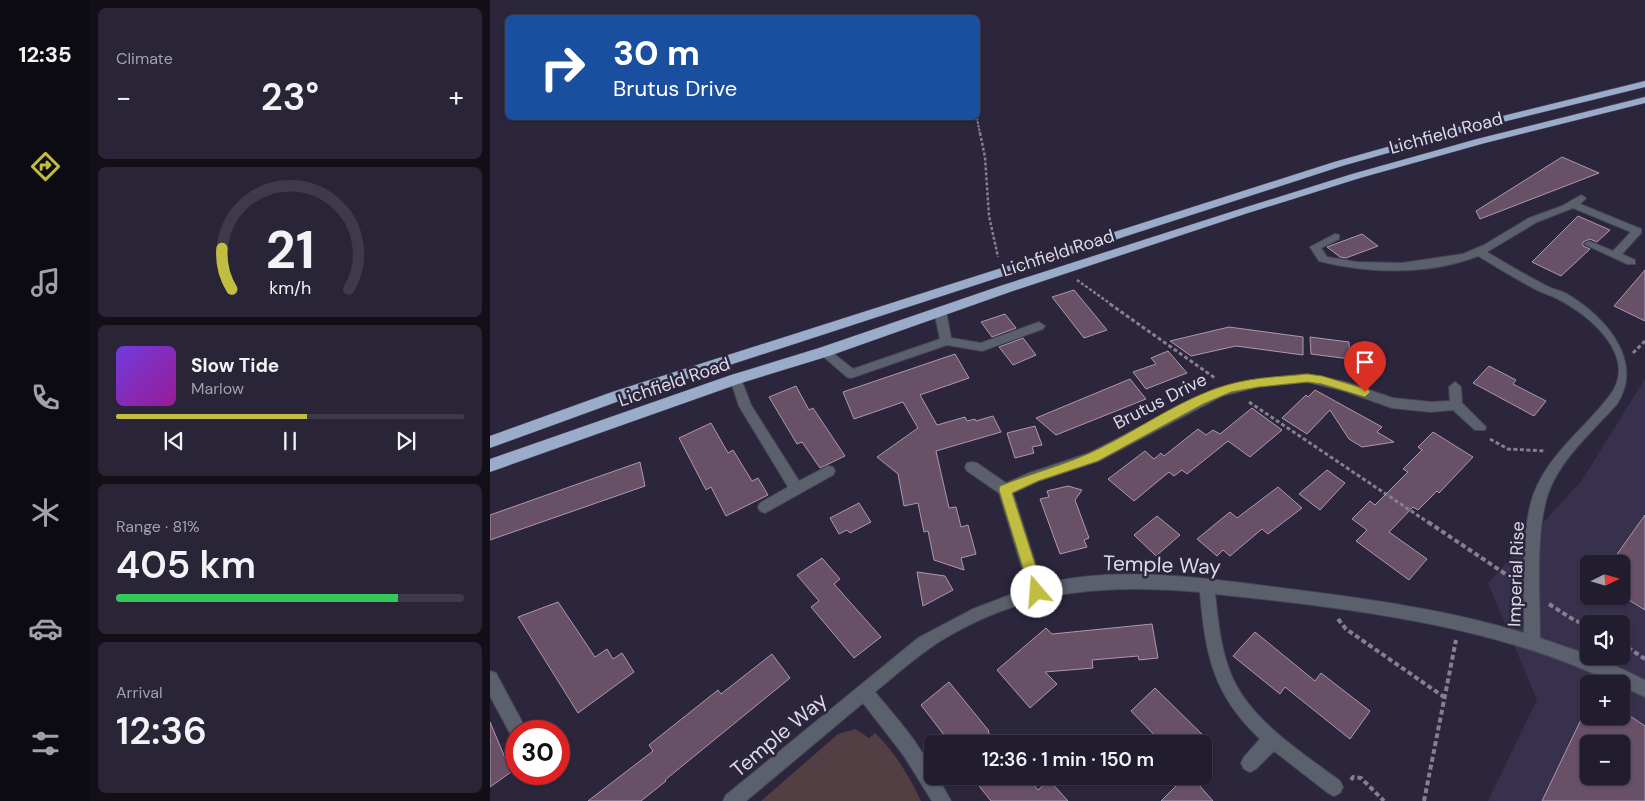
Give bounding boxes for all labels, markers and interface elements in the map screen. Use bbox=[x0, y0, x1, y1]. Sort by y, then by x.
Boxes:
text: 30 m bbox=[613, 30, 700, 76]
icon: right bbox=[530, 35, 595, 100]
text: 12:35 bbox=[18, 40, 72, 69]
text: Climate bbox=[116, 48, 173, 69]
text: 23° bbox=[261, 72, 319, 122]
text: Brutus Drive bbox=[613, 74, 737, 103]
text: − bbox=[116, 79, 131, 116]
text: + bbox=[449, 79, 464, 116]
street label: Lichfield Road bbox=[1386, 106, 1506, 160]
icon: directions bbox=[28, 149, 63, 184]
text: 21 bbox=[266, 216, 314, 284]
street label: Lichfield Road bbox=[999, 224, 1117, 282]
icon: music bbox=[28, 265, 63, 300]
text: km/h bbox=[269, 276, 311, 300]
pin bbox=[1344, 341, 1386, 392]
icon: arrive bbox=[1351, 348, 1379, 376]
street label: Lichfield Road bbox=[615, 352, 733, 412]
text: Slow Tide bbox=[191, 353, 279, 378]
street label: Brutus Drive bbox=[1109, 367, 1211, 435]
text: Marlow bbox=[191, 378, 244, 399]
icon: phone bbox=[28, 380, 63, 415]
icon: previous bbox=[160, 427, 188, 455]
icon: pause bbox=[276, 427, 304, 455]
icon: next bbox=[392, 427, 420, 455]
icon: climate bbox=[28, 495, 63, 530]
text: Range · 81% bbox=[116, 516, 200, 537]
street label: Imperial Rise bbox=[1502, 521, 1530, 627]
text: 405 km bbox=[116, 540, 256, 590]
street label: Temple Way bbox=[1103, 549, 1222, 581]
north arrow bbox=[1580, 555, 1630, 605]
map controls bbox=[1580, 555, 1630, 785]
position arrow bbox=[1010, 565, 1062, 617]
icon: car bbox=[28, 611, 63, 646]
button: sound bbox=[1580, 615, 1630, 665]
button: + bbox=[1580, 675, 1630, 725]
text: Arrival bbox=[116, 682, 163, 703]
street label: Temple Way bbox=[725, 686, 833, 784]
text: 12:36 bbox=[116, 706, 207, 756]
speed limit sign: 30 bbox=[505, 720, 570, 785]
icon: filters bbox=[28, 726, 63, 761]
button: − bbox=[1580, 735, 1630, 785]
text: 12:36 · 1 min · 150 m bbox=[982, 747, 1154, 772]

